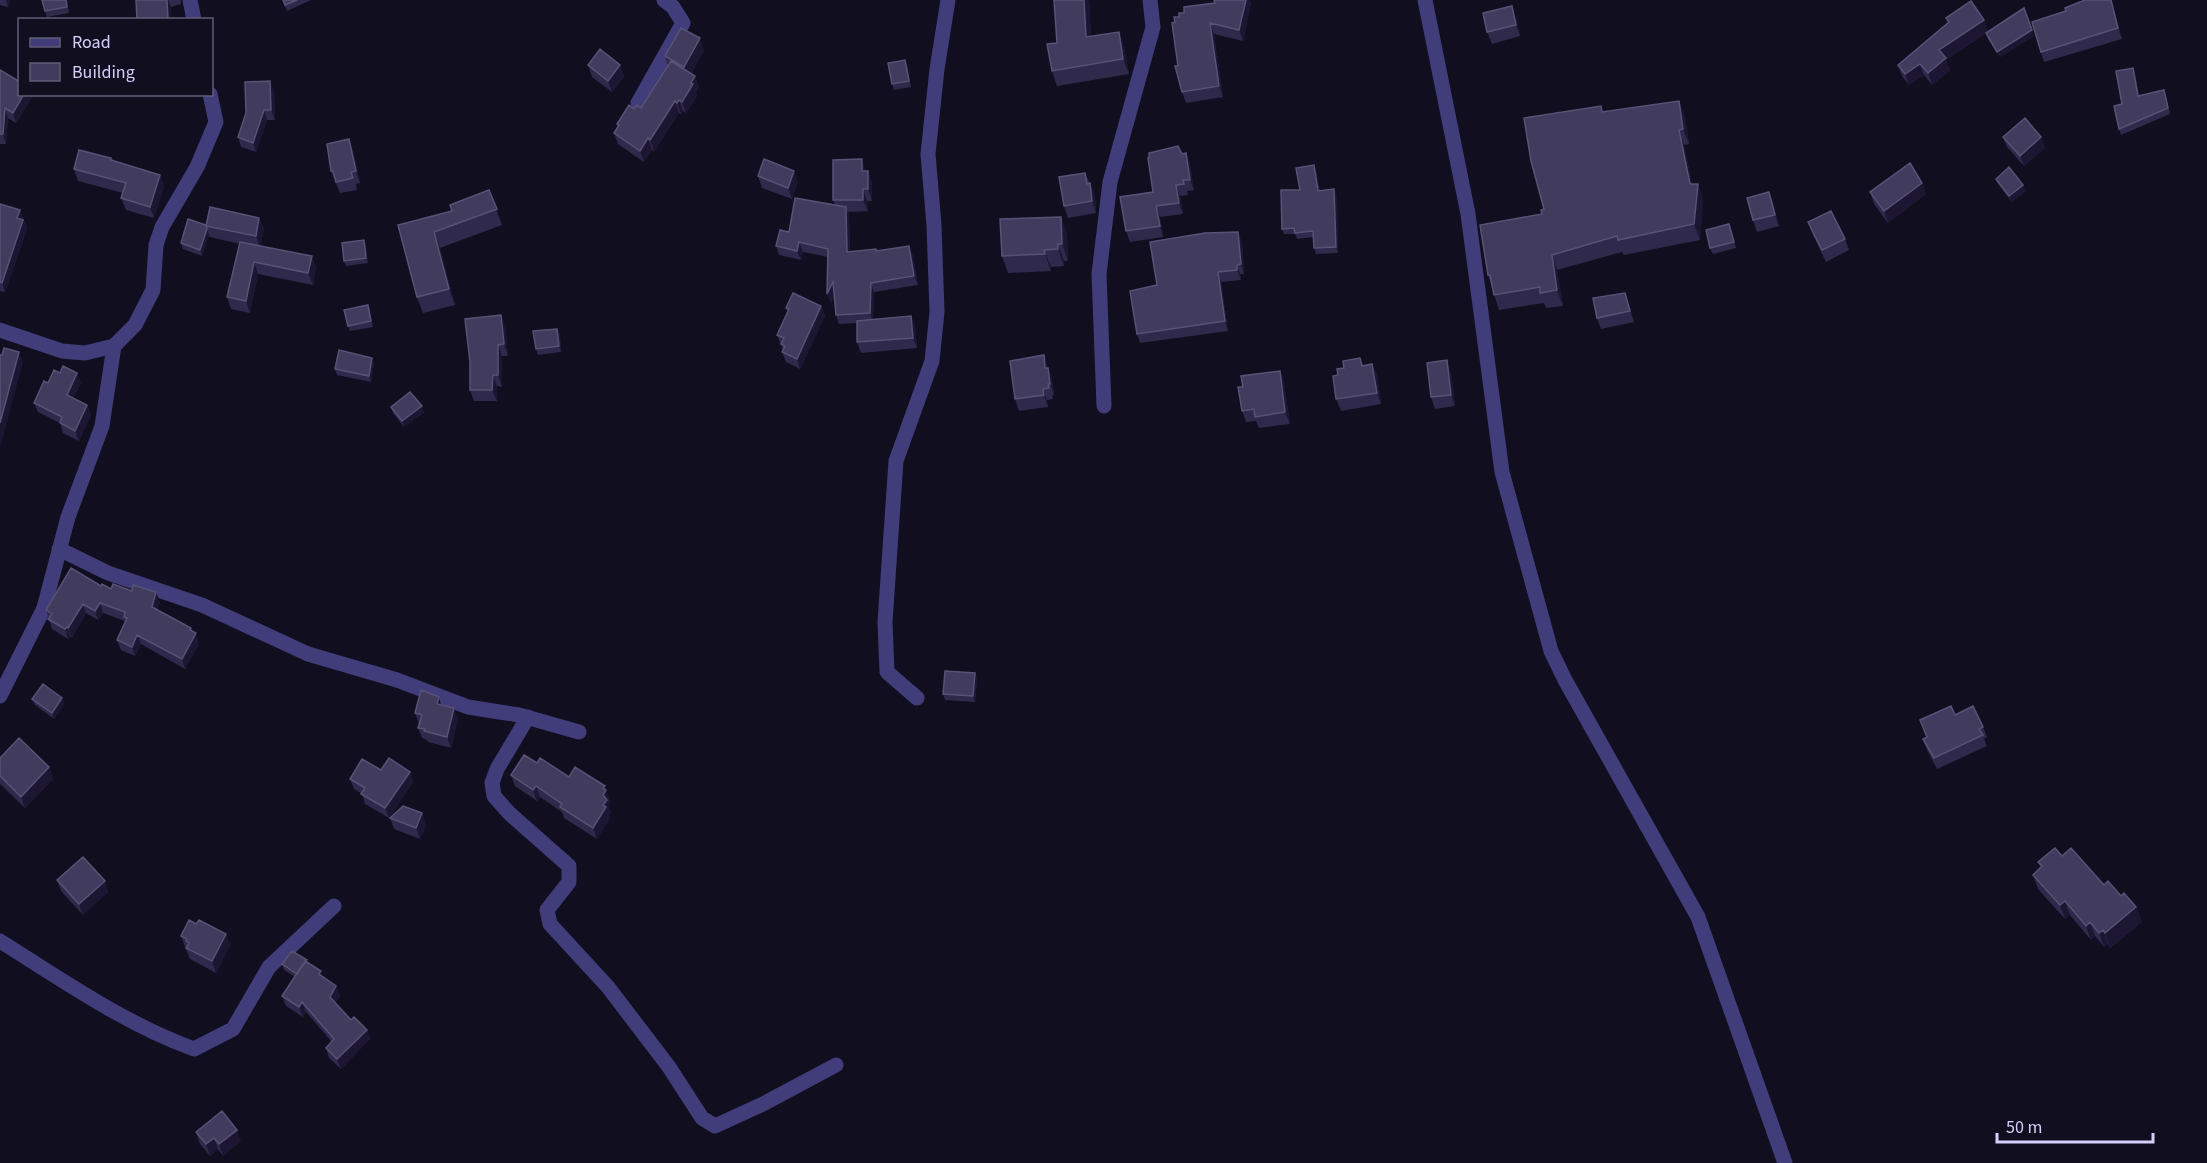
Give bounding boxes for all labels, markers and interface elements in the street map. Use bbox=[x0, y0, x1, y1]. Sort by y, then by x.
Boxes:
legend bbox=[18, 18, 213, 96]
text: Road bbox=[72, 30, 111, 55]
text: Building bbox=[72, 60, 135, 85]
scale bar bbox=[1997, 1106, 2153, 1144]
text: 50 m bbox=[2006, 1115, 2042, 1140]

